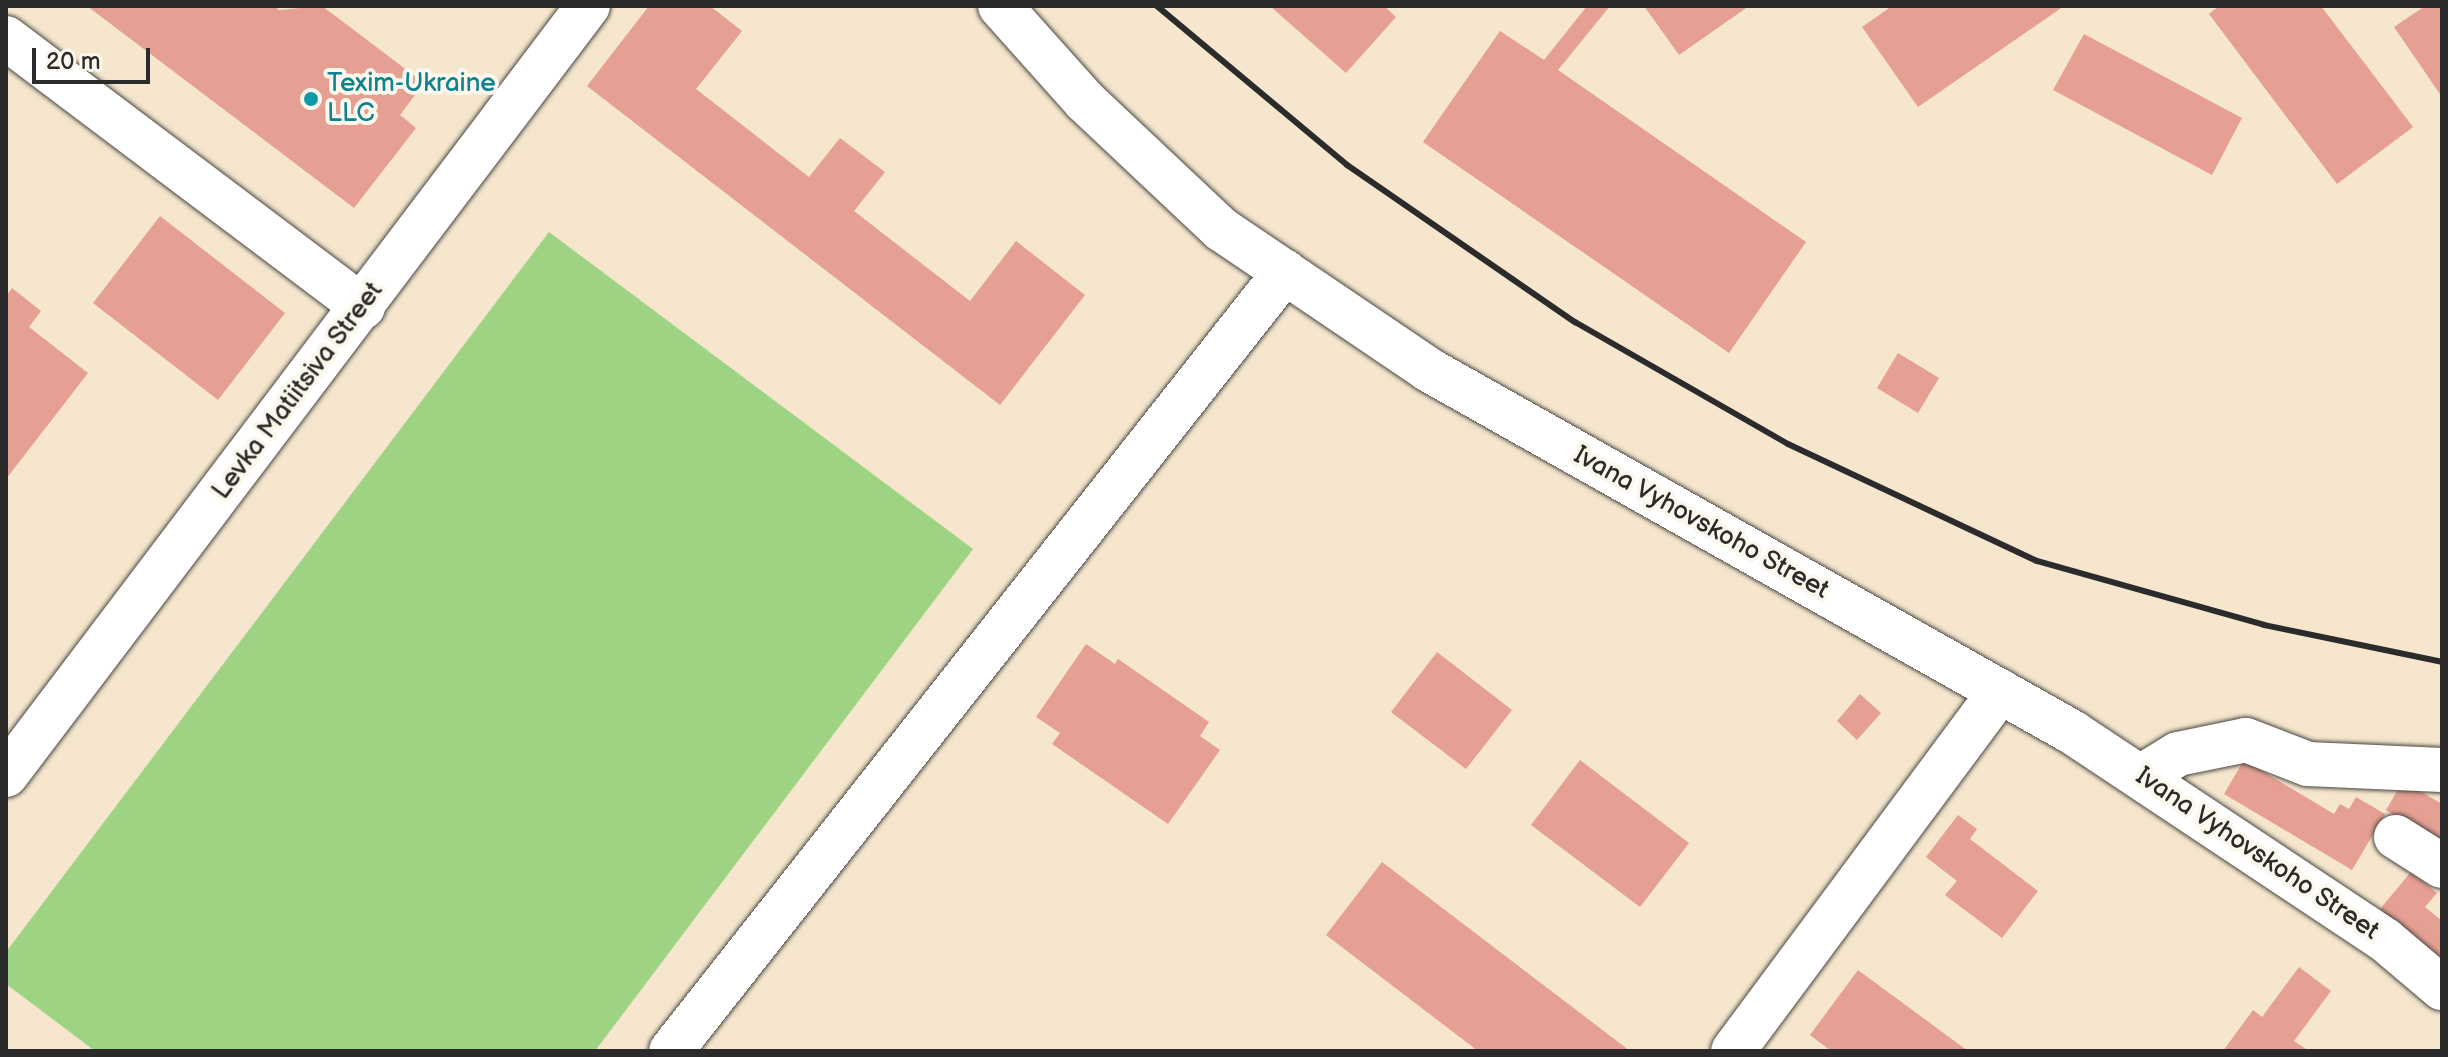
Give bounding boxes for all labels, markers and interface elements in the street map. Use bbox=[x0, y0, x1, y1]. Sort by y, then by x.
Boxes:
scale bar bbox=[36, 32, 154, 82]
text: 20 m bbox=[46, 47, 101, 76]
place label: Texim-Ukraine LLC bbox=[327, 68, 496, 130]
marker: Texim-Ukraine LLC bbox=[302, 90, 320, 108]
street label: Levka Matiitsiva Street bbox=[206, 276, 390, 506]
street label: Ivana Vyhovskoho Street bbox=[1567, 440, 1835, 606]
street label: Ivana Vyhovskoho Street bbox=[2129, 760, 2385, 948]

